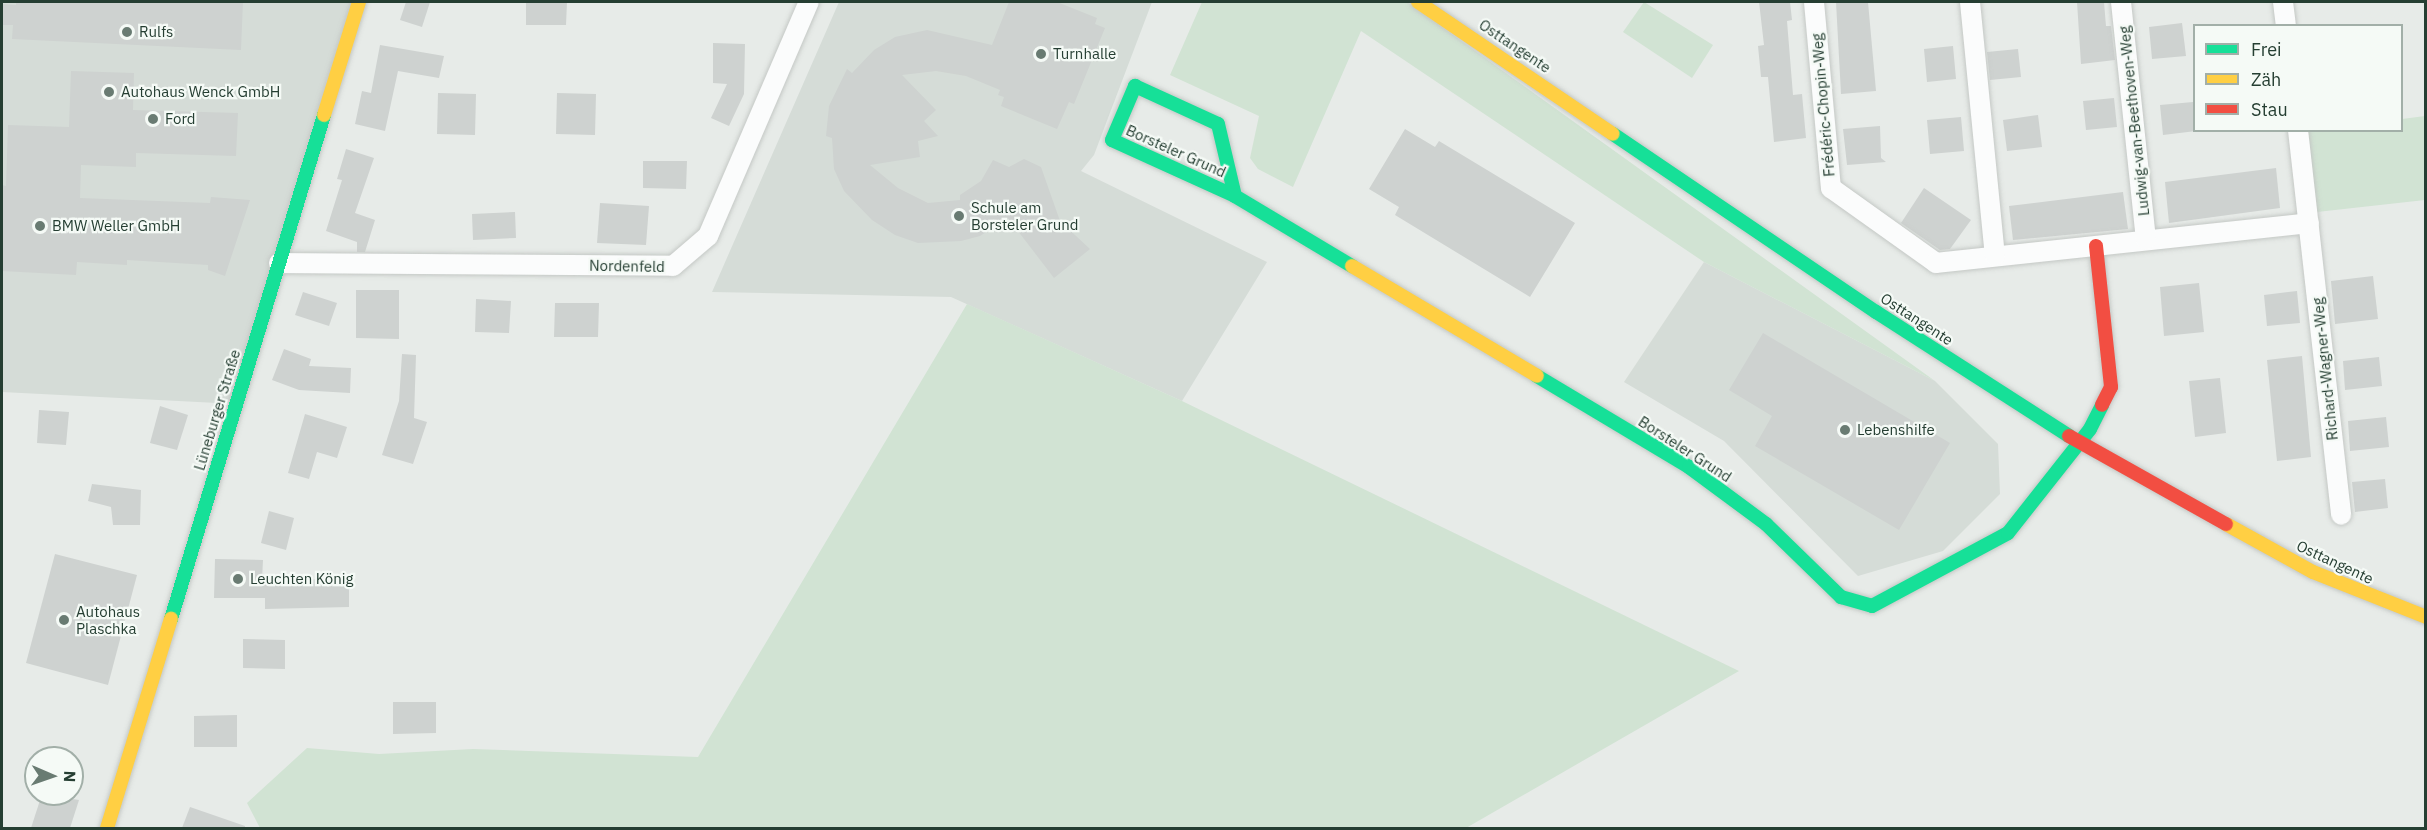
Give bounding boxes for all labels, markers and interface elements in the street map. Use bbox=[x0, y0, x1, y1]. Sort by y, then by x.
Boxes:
street label: Osttangente bbox=[1476, 15, 1554, 77]
place label: Rulfs bbox=[139, 23, 173, 41]
legend bbox=[2193, 24, 2403, 132]
marker: Rulfs bbox=[120, 25, 134, 39]
street label: Ludwig-van-Beethoven-Weg bbox=[2115, 25, 2153, 217]
street label: Frédéric-Chopin-Weg bbox=[1808, 32, 1838, 178]
text: Frei bbox=[2251, 38, 2282, 61]
place label: Turnhalle bbox=[1053, 45, 1116, 63]
marker: Turnhalle bbox=[1034, 47, 1048, 61]
text: Zäh bbox=[2251, 68, 2281, 91]
place label: Autohaus Wenck GmbH bbox=[121, 83, 280, 101]
marker: Autohaus Wenck GmbH bbox=[102, 85, 116, 99]
text: Stau bbox=[2251, 98, 2288, 121]
place label: Ford bbox=[165, 110, 196, 128]
marker: Ford bbox=[146, 112, 160, 126]
street label: Borsteler Grund bbox=[1123, 121, 1229, 181]
place label: Schule am Borsteler Grund bbox=[971, 198, 1078, 233]
marker: Schule am Borsteler Grund bbox=[952, 209, 966, 223]
place label: BMW Weller GmbH bbox=[52, 217, 180, 235]
marker: BMW Weller GmbH bbox=[33, 219, 47, 233]
street label: Nordenfeld bbox=[589, 256, 665, 276]
street label: Osttangente bbox=[1877, 289, 1957, 349]
street label: Richard-Wagner-Weg bbox=[2309, 297, 2341, 441]
street label: Lüneburger Straße bbox=[190, 347, 244, 473]
street label: Borsteler Grund bbox=[1635, 412, 1735, 486]
place label: Lebenshilfe bbox=[1857, 421, 1935, 439]
marker: Lebenshilfe bbox=[1838, 423, 1852, 437]
street label: Osttangente bbox=[2294, 536, 2376, 588]
place label: Leuchten König bbox=[250, 570, 353, 588]
marker: Leuchten König bbox=[231, 572, 245, 586]
place label: Autohaus Plaschka bbox=[76, 602, 140, 637]
marker: Autohaus Plaschka bbox=[57, 613, 71, 627]
north arrow bbox=[24, 746, 84, 806]
text: N bbox=[60, 770, 80, 783]

